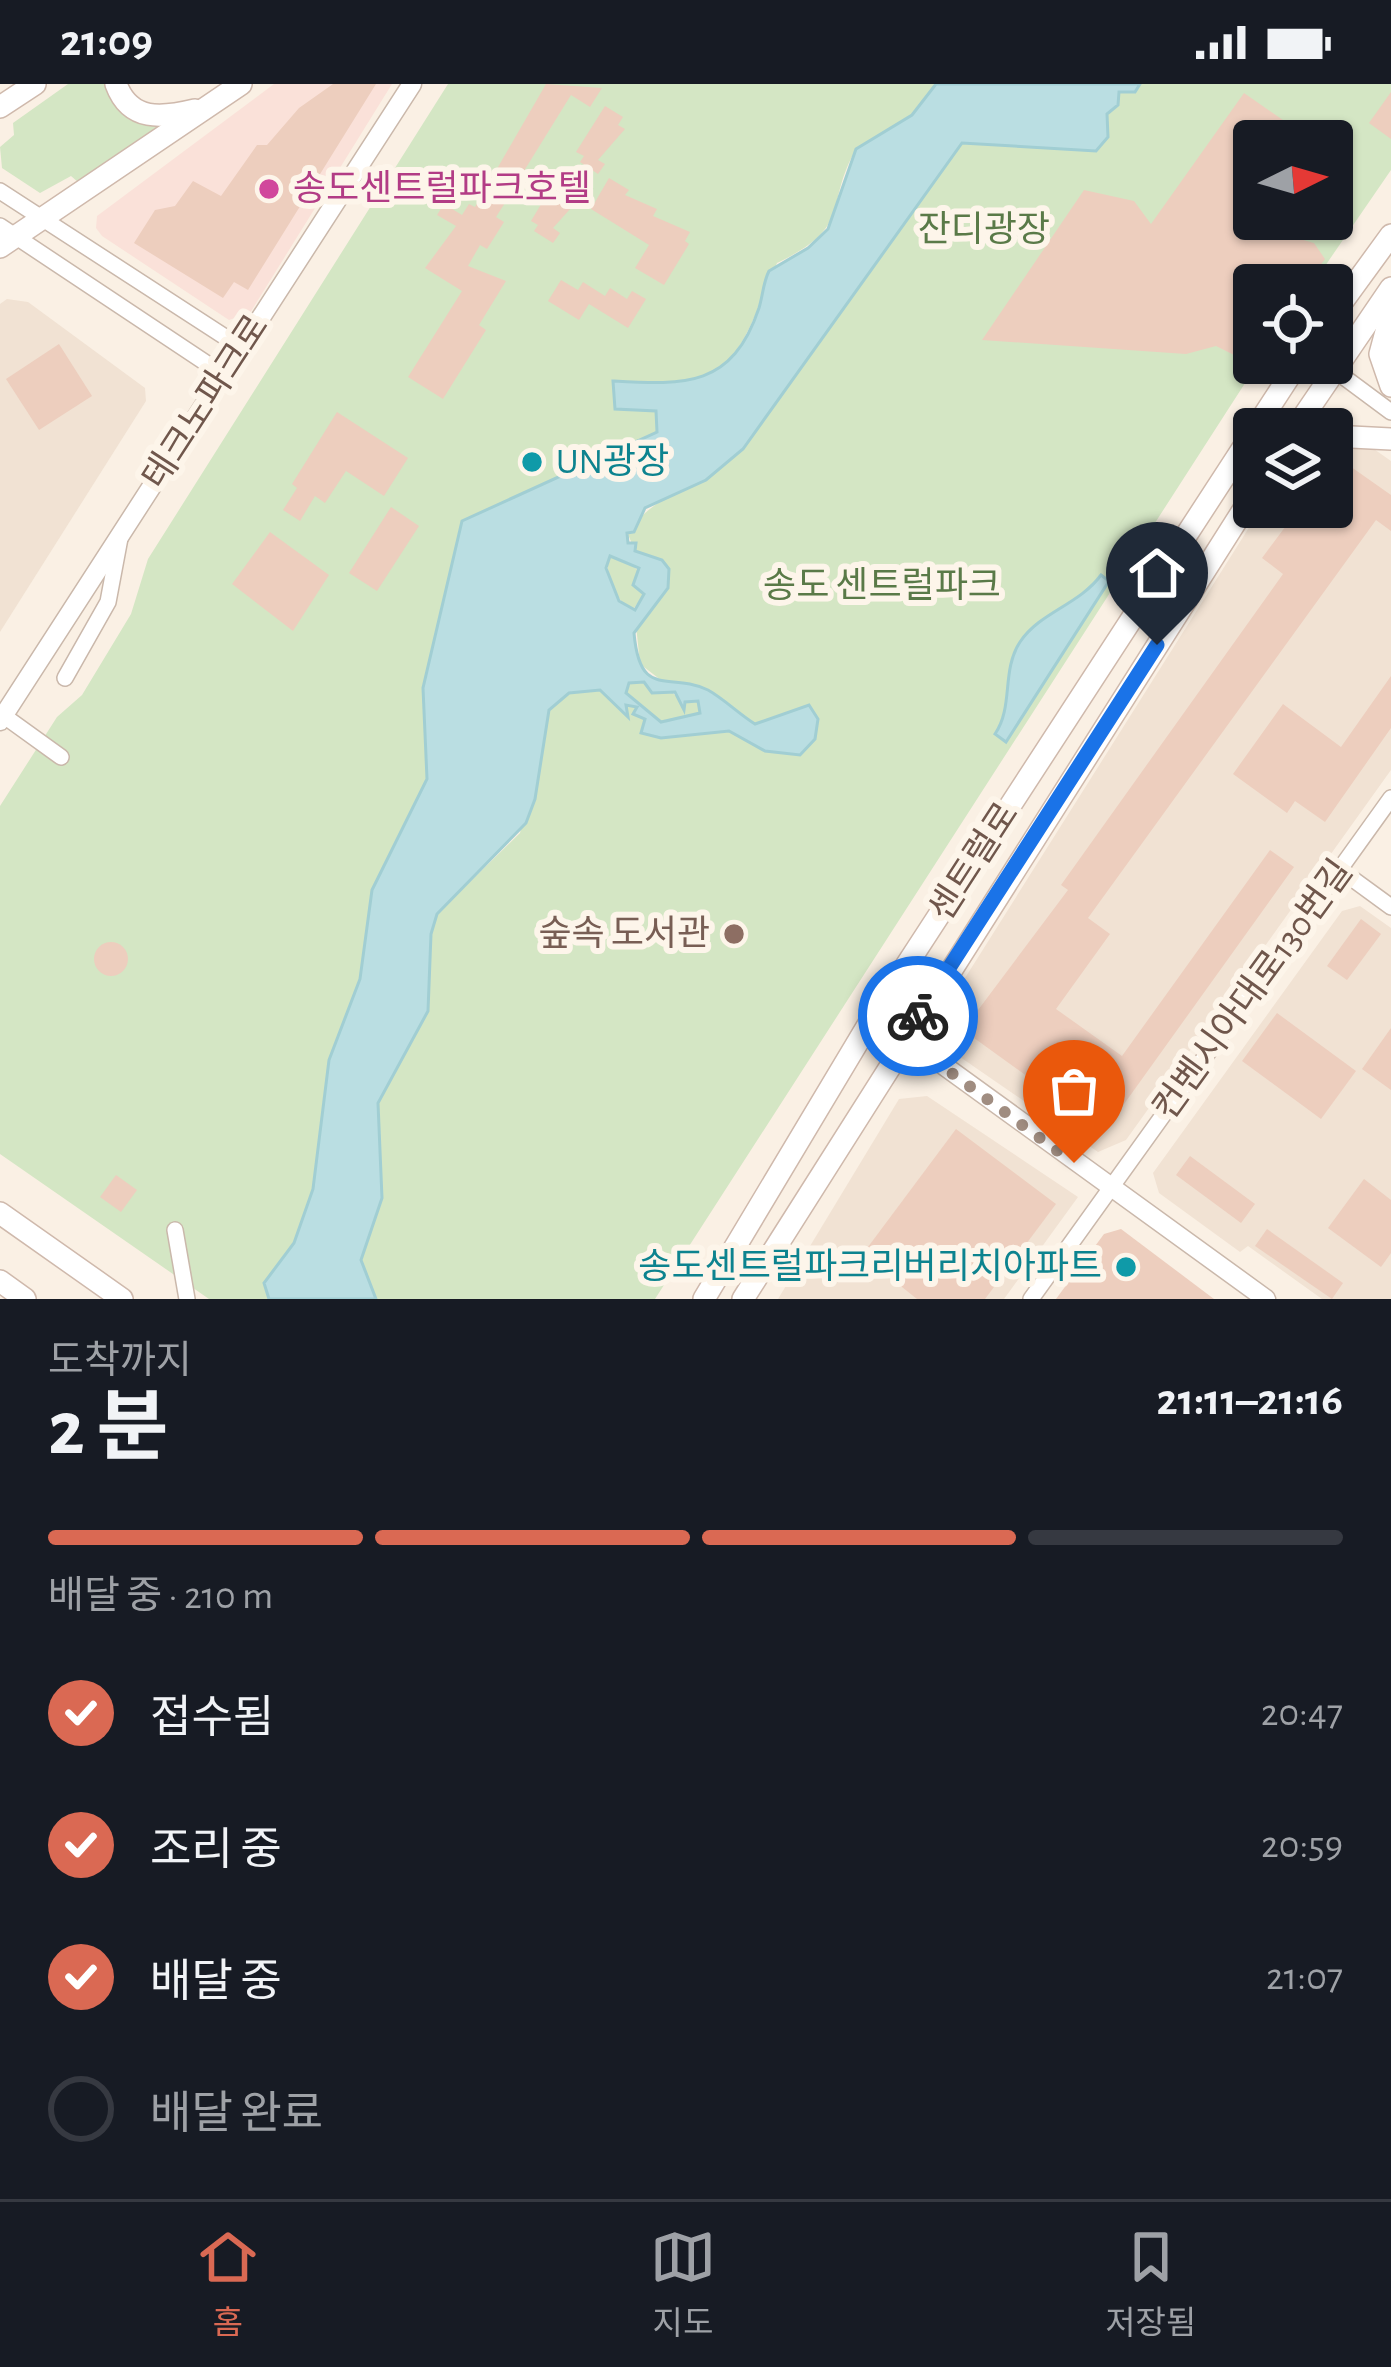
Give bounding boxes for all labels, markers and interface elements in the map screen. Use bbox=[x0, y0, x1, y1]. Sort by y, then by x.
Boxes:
text: 21:09 bbox=[60, 19, 153, 64]
north arrow bbox=[1233, 120, 1353, 240]
map controls bbox=[1233, 120, 1353, 528]
place label: 송도센트럴파크호텔 bbox=[293, 170, 591, 207]
marker: 송도센트럴파크호텔 bbox=[256, 176, 282, 202]
park label: 잔디광장 bbox=[918, 211, 1050, 248]
button: locate bbox=[1233, 264, 1353, 384]
street label: 테크노파크로 bbox=[136, 308, 275, 495]
button: layers bbox=[1233, 408, 1353, 528]
place label: UN광장 bbox=[556, 443, 669, 480]
marker: UN광장 bbox=[519, 449, 545, 475]
pin bbox=[1106, 522, 1208, 645]
icon: home bbox=[1124, 540, 1190, 606]
park label: 송도 센트럴파크 bbox=[763, 567, 1001, 604]
street label: 센트럴로 bbox=[922, 796, 1025, 927]
street label: 컨벤시아대로130번길 bbox=[1146, 853, 1359, 1126]
place label: 숲속 도서관 bbox=[538, 915, 710, 952]
marker: 숲속 도서관 bbox=[721, 921, 747, 947]
courier bbox=[858, 956, 978, 1076]
icon: bike bbox=[885, 983, 951, 1049]
pin bbox=[1023, 1040, 1125, 1163]
icon: bag bbox=[1041, 1058, 1107, 1124]
place label: 송도센트럴파크리버리치아파트 bbox=[638, 1248, 1102, 1285]
marker: 송도센트럴파크리버리치아파트 bbox=[1113, 1254, 1139, 1280]
text: 도착까지 bbox=[48, 1342, 192, 1381]
text: 21:11–21:16 bbox=[1157, 1378, 1343, 1423]
text: 2 분 bbox=[48, 1391, 168, 1469]
text: 배달 중 · 210 m bbox=[48, 1577, 273, 1616]
icon: check bbox=[48, 1680, 114, 1746]
text: 20:47 bbox=[1261, 1694, 1343, 1733]
text: 접수됨 bbox=[150, 1696, 274, 1741]
icon: check bbox=[48, 1812, 114, 1878]
text: 20:59 bbox=[1261, 1826, 1343, 1865]
text: 조리 중 bbox=[150, 1828, 282, 1873]
icon: check bbox=[48, 1944, 114, 2010]
text: 21:07 bbox=[1266, 1958, 1343, 1997]
text: 배달 중 bbox=[150, 1960, 282, 2005]
text: 배달 완료 bbox=[150, 2092, 323, 2137]
tab: 홈 bbox=[195, 2224, 261, 2345]
tab: 지도 bbox=[650, 2224, 716, 2345]
tab: 저장됨 bbox=[1105, 2224, 1196, 2345]

